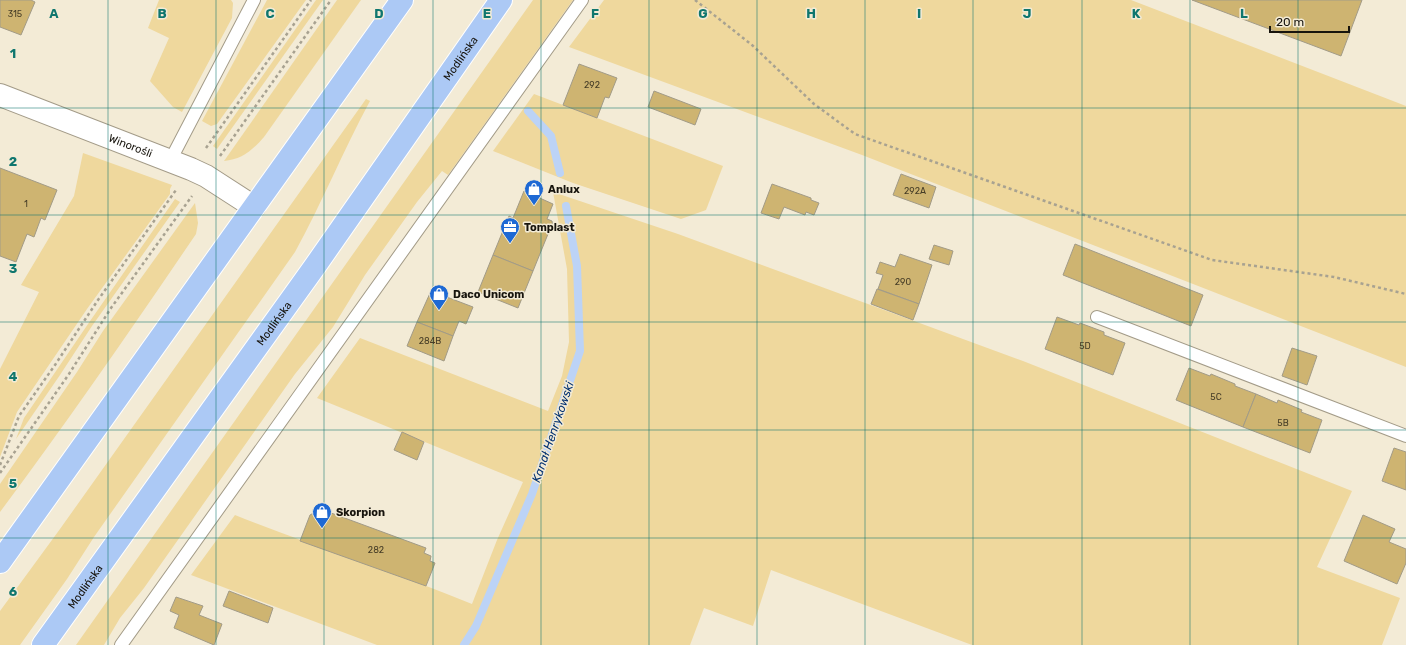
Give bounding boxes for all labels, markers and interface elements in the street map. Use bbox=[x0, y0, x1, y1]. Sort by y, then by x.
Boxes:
text: A bbox=[49, 6, 59, 21]
text: B bbox=[157, 6, 167, 21]
text: C bbox=[265, 6, 275, 21]
text: D bbox=[374, 6, 384, 21]
text: E bbox=[483, 6, 491, 21]
text: F bbox=[591, 6, 599, 21]
text: G bbox=[698, 6, 708, 21]
text: H bbox=[806, 6, 816, 21]
text: I bbox=[917, 6, 921, 21]
text: J bbox=[1023, 6, 1031, 21]
text: K bbox=[1132, 6, 1141, 21]
text: L bbox=[1240, 6, 1248, 21]
scale bar bbox=[1270, 8, 1349, 34]
house number: 315 bbox=[8, 9, 22, 19]
text: 20 m bbox=[1276, 15, 1304, 29]
street label: Modlińska bbox=[441, 34, 481, 83]
text: 1 bbox=[10, 46, 16, 61]
house number: 292 bbox=[584, 80, 600, 90]
street label: Winorośli bbox=[107, 132, 154, 160]
text: 2 bbox=[9, 154, 17, 169]
shop icon: Anlux bbox=[523, 178, 545, 206]
place label: Anlux bbox=[548, 183, 580, 196]
house number: 292A bbox=[904, 186, 926, 196]
house number: 1 bbox=[24, 199, 28, 209]
office icon: Tomplast bbox=[499, 216, 521, 244]
place label: Tomplast bbox=[524, 221, 575, 234]
text: 3 bbox=[9, 261, 18, 276]
house number: 290 bbox=[895, 277, 911, 287]
shop icon: Daco Unicom bbox=[428, 283, 450, 311]
place label: Daco Unicom bbox=[453, 288, 524, 301]
street label: Modlińska bbox=[254, 299, 295, 348]
house number: 284B bbox=[419, 336, 441, 346]
house number: 5D bbox=[1079, 341, 1091, 351]
text: 4 bbox=[9, 369, 18, 384]
water label: Kanał Henrykowski bbox=[529, 379, 577, 484]
house number: 5C bbox=[1210, 392, 1222, 402]
house number: 5B bbox=[1277, 418, 1289, 428]
text: 5 bbox=[9, 476, 17, 491]
shop icon: Skorpion bbox=[311, 501, 333, 529]
place label: Skorpion bbox=[336, 506, 385, 519]
house number: 282 bbox=[368, 545, 384, 555]
street label: Modlińska bbox=[65, 562, 106, 611]
text: 6 bbox=[9, 584, 18, 599]

